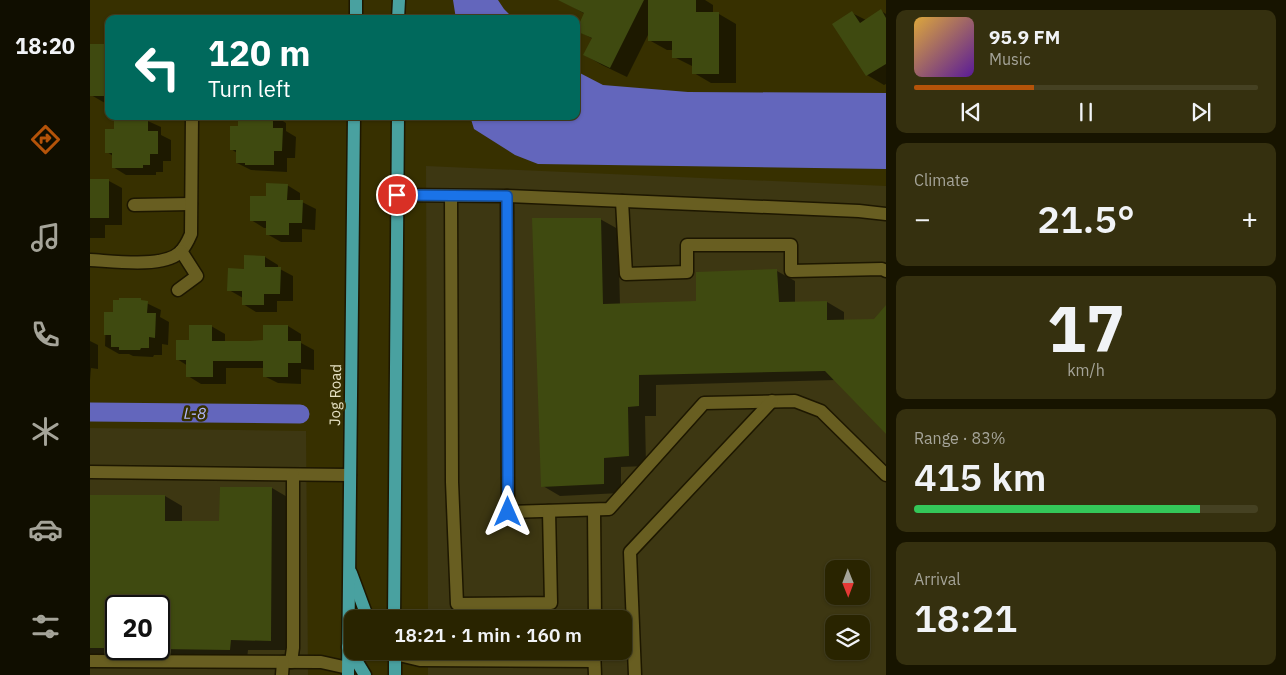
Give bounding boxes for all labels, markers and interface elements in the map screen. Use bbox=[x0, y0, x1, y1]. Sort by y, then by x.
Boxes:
text: 95.9 FM bbox=[989, 25, 1060, 49]
text: 120 m bbox=[208, 30, 311, 76]
text: 18:20 bbox=[15, 31, 75, 60]
icon: left bbox=[125, 35, 190, 100]
text: Music bbox=[989, 49, 1031, 69]
text: Turn left bbox=[208, 74, 291, 103]
icon: previous bbox=[957, 98, 985, 126]
icon: pause bbox=[1072, 98, 1100, 126]
icon: next bbox=[1187, 98, 1215, 126]
icon: directions bbox=[28, 122, 63, 157]
text: Climate bbox=[914, 170, 969, 190]
pin bbox=[376, 174, 418, 216]
icon: arrive bbox=[383, 181, 411, 209]
text: 21.5° bbox=[1037, 194, 1135, 243]
text: − bbox=[914, 200, 931, 237]
text: + bbox=[1241, 200, 1258, 237]
icon: music bbox=[28, 220, 63, 255]
text: 17 bbox=[1047, 285, 1125, 370]
icon: phone bbox=[28, 317, 63, 352]
text: km/h bbox=[1067, 360, 1105, 380]
street label: Jog Road bbox=[325, 364, 345, 426]
water label: L-8 bbox=[183, 403, 207, 423]
icon: climate bbox=[28, 414, 63, 449]
text: Range · 83% bbox=[914, 428, 1006, 448]
text: 415 km bbox=[914, 452, 1046, 501]
position arrow bbox=[481, 485, 533, 537]
icon: car bbox=[28, 512, 63, 547]
north arrow bbox=[825, 560, 870, 605]
map controls bbox=[825, 560, 870, 660]
text: Arrival bbox=[914, 569, 961, 589]
text: 18:21 bbox=[914, 593, 1017, 642]
speed limit sign: 20 bbox=[105, 595, 170, 660]
icon: filters bbox=[28, 609, 63, 644]
button: layers bbox=[825, 615, 870, 660]
text: 18:21 · 1 min · 160 m bbox=[394, 623, 582, 647]

